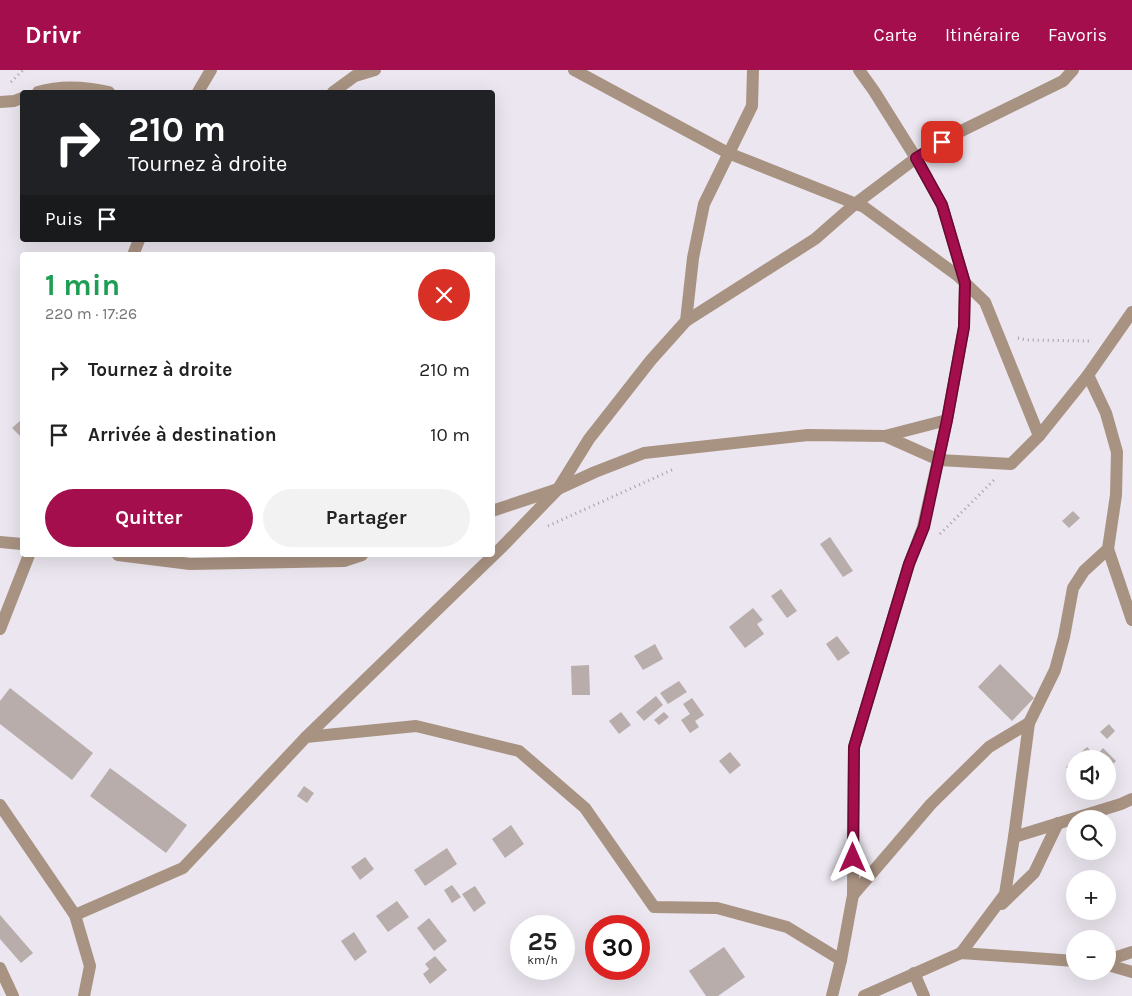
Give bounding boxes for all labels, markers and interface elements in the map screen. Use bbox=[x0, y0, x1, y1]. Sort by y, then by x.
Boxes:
text: Drivr bbox=[25, 21, 81, 49]
text: Carte bbox=[874, 24, 917, 46]
text: Itinéraire bbox=[945, 24, 1020, 46]
text: Favoris bbox=[1048, 24, 1107, 46]
text: 210 m bbox=[128, 109, 226, 150]
icon: right bbox=[45, 110, 110, 175]
pin bbox=[921, 121, 963, 163]
icon: arrive bbox=[928, 128, 956, 156]
text: Tournez à droite bbox=[128, 151, 287, 177]
icon: arrive bbox=[93, 205, 121, 233]
text: Puis bbox=[45, 208, 83, 230]
text: 1 min bbox=[45, 267, 120, 303]
button: close bbox=[418, 269, 470, 321]
text: 220 m · 17:26 bbox=[45, 304, 137, 323]
icon: right bbox=[45, 356, 73, 384]
text: Tournez à droite bbox=[88, 359, 232, 381]
text: 210 m bbox=[419, 359, 470, 381]
icon: arrive bbox=[45, 421, 73, 449]
text: Arrivée à destination bbox=[88, 424, 277, 446]
text: 10 m bbox=[430, 424, 470, 446]
button: Quitter bbox=[45, 489, 253, 547]
button: Partager bbox=[263, 489, 470, 547]
map controls bbox=[1066, 750, 1116, 980]
button: sound bbox=[1066, 750, 1116, 800]
button: search bbox=[1066, 810, 1116, 860]
position arrow bbox=[826, 831, 878, 883]
button: + bbox=[1066, 870, 1116, 920]
speed limit sign: 30 bbox=[585, 915, 650, 980]
text: 25 bbox=[528, 927, 557, 956]
button: − bbox=[1066, 930, 1116, 980]
text: km/h bbox=[527, 953, 558, 967]

